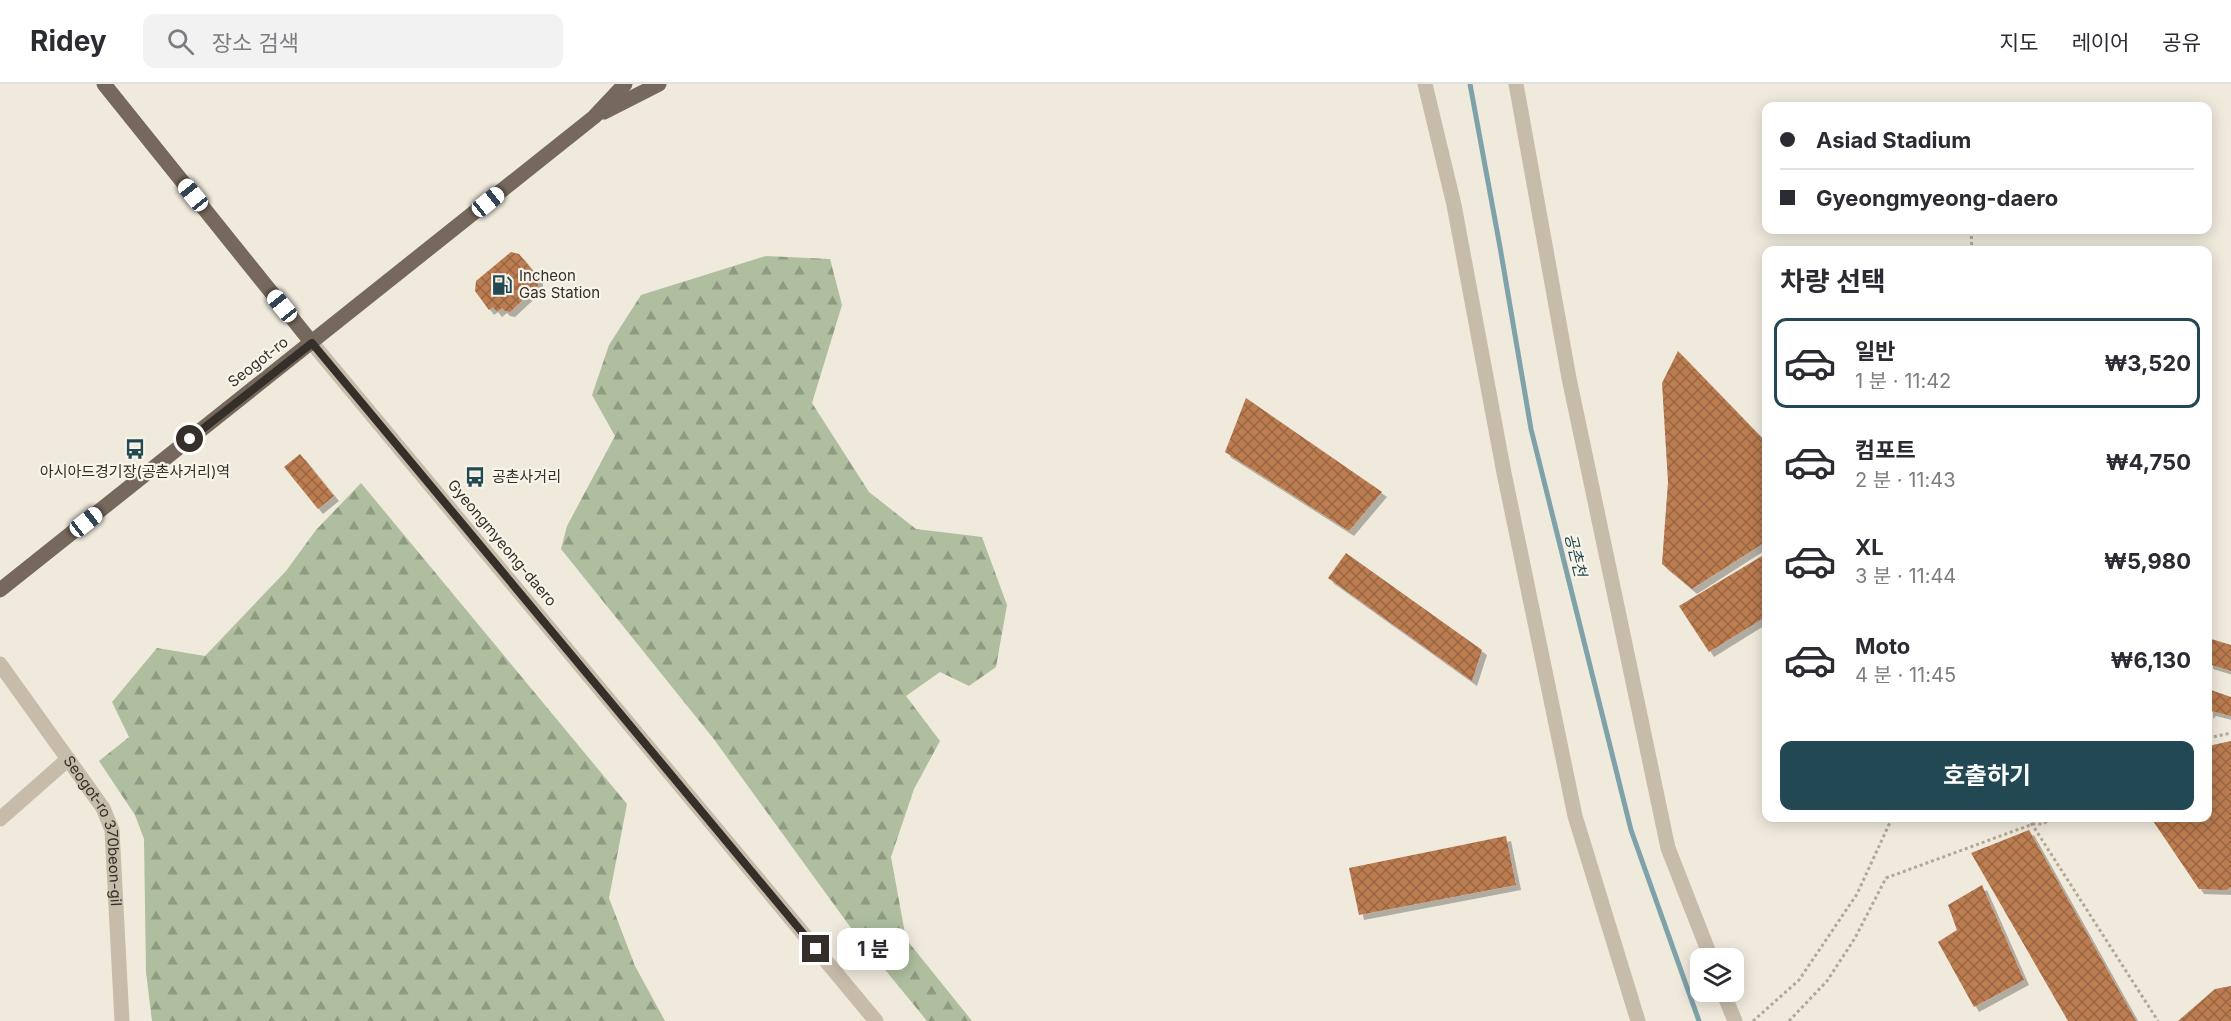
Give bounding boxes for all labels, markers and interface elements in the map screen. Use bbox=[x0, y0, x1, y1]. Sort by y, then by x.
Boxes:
search box bbox=[143, 14, 563, 68]
text: Ridey bbox=[30, 24, 107, 58]
icon: search bbox=[164, 25, 197, 58]
text: 장소 검색 bbox=[212, 30, 299, 56]
text: 지도 bbox=[2000, 30, 2038, 55]
text: 레이어 bbox=[2071, 30, 2129, 55]
text: 공유 bbox=[2162, 30, 2201, 55]
text: Asiad Stadium bbox=[1816, 127, 1971, 153]
car bbox=[175, 175, 211, 215]
car bbox=[468, 184, 508, 220]
text: Gyeongmyeong-daero bbox=[1816, 185, 2058, 211]
text: 차량 선택 bbox=[1780, 265, 1886, 298]
place label: Incheon Gas Station bbox=[519, 266, 600, 302]
fuel station icon: Incheon Gas Station bbox=[490, 273, 514, 297]
car bbox=[264, 286, 300, 326]
street label: Seogot-ro bbox=[224, 332, 292, 391]
icon: car bbox=[1783, 336, 1837, 390]
text: 일반 bbox=[1855, 338, 1895, 364]
text: ₩3,520 bbox=[2104, 350, 2191, 376]
text: 1 분 · 11:42 bbox=[1855, 369, 1951, 393]
route start bbox=[176, 425, 203, 452]
icon: car bbox=[1783, 435, 1837, 489]
bus stop icon: 아시아드경기장(공촌사거리)역 bbox=[123, 437, 147, 461]
text: 컴포트 bbox=[1855, 437, 1916, 463]
text: ₩4,750 bbox=[2106, 449, 2191, 475]
place label: 아시아드경기장(공촌사거리)역 bbox=[40, 462, 230, 481]
bus stop icon: 공촌사거리 bbox=[463, 465, 487, 489]
place label: 공촌사거리 bbox=[492, 467, 561, 486]
text: 2 분 · 11:43 bbox=[1855, 468, 1956, 492]
street label: Gyeongmyeong-daero bbox=[444, 475, 561, 610]
car bbox=[66, 504, 106, 540]
water label: 공촌천 bbox=[1561, 531, 1592, 581]
icon: car bbox=[1783, 534, 1837, 588]
text: XL bbox=[1855, 534, 1884, 560]
text: ₩5,980 bbox=[2104, 548, 2191, 574]
text: 3 분 · 11:44 bbox=[1855, 564, 1956, 588]
icon: car bbox=[1783, 633, 1837, 687]
text: Moto bbox=[1855, 633, 1910, 659]
text: ₩6,130 bbox=[2111, 647, 2191, 673]
text: 4 분 · 11:45 bbox=[1855, 663, 1956, 687]
button: 호출하기 bbox=[1780, 741, 2194, 810]
street label: Seogot-ro 370beon-gil bbox=[60, 752, 126, 907]
callout: 1 분 bbox=[837, 928, 909, 970]
route end bbox=[802, 935, 829, 962]
text: 1 분 bbox=[857, 937, 889, 961]
map controls bbox=[1690, 948, 1744, 1002]
button: layers bbox=[1690, 948, 1744, 1002]

